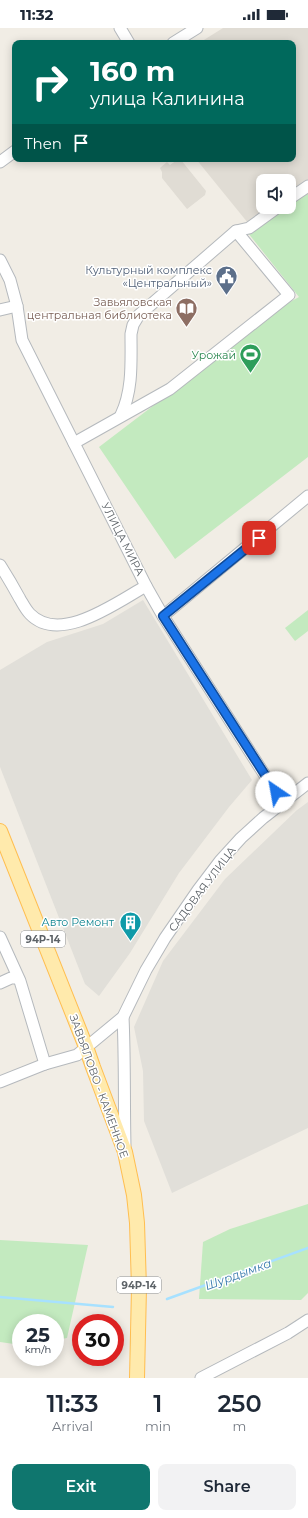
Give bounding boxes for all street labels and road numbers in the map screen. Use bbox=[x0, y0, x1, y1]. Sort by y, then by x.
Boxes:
street label: УЛИЦА МИРА bbox=[99, 500, 148, 579]
street label: САДОВАЯ УЛИЦА bbox=[165, 843, 239, 934]
road number: 94Р-14 bbox=[21, 931, 65, 947]
street label: ЗАВЬЯЛОВО - КАМЕННОЕ bbox=[66, 1012, 132, 1160]
road number: 94Р-14 bbox=[117, 1277, 161, 1293]

